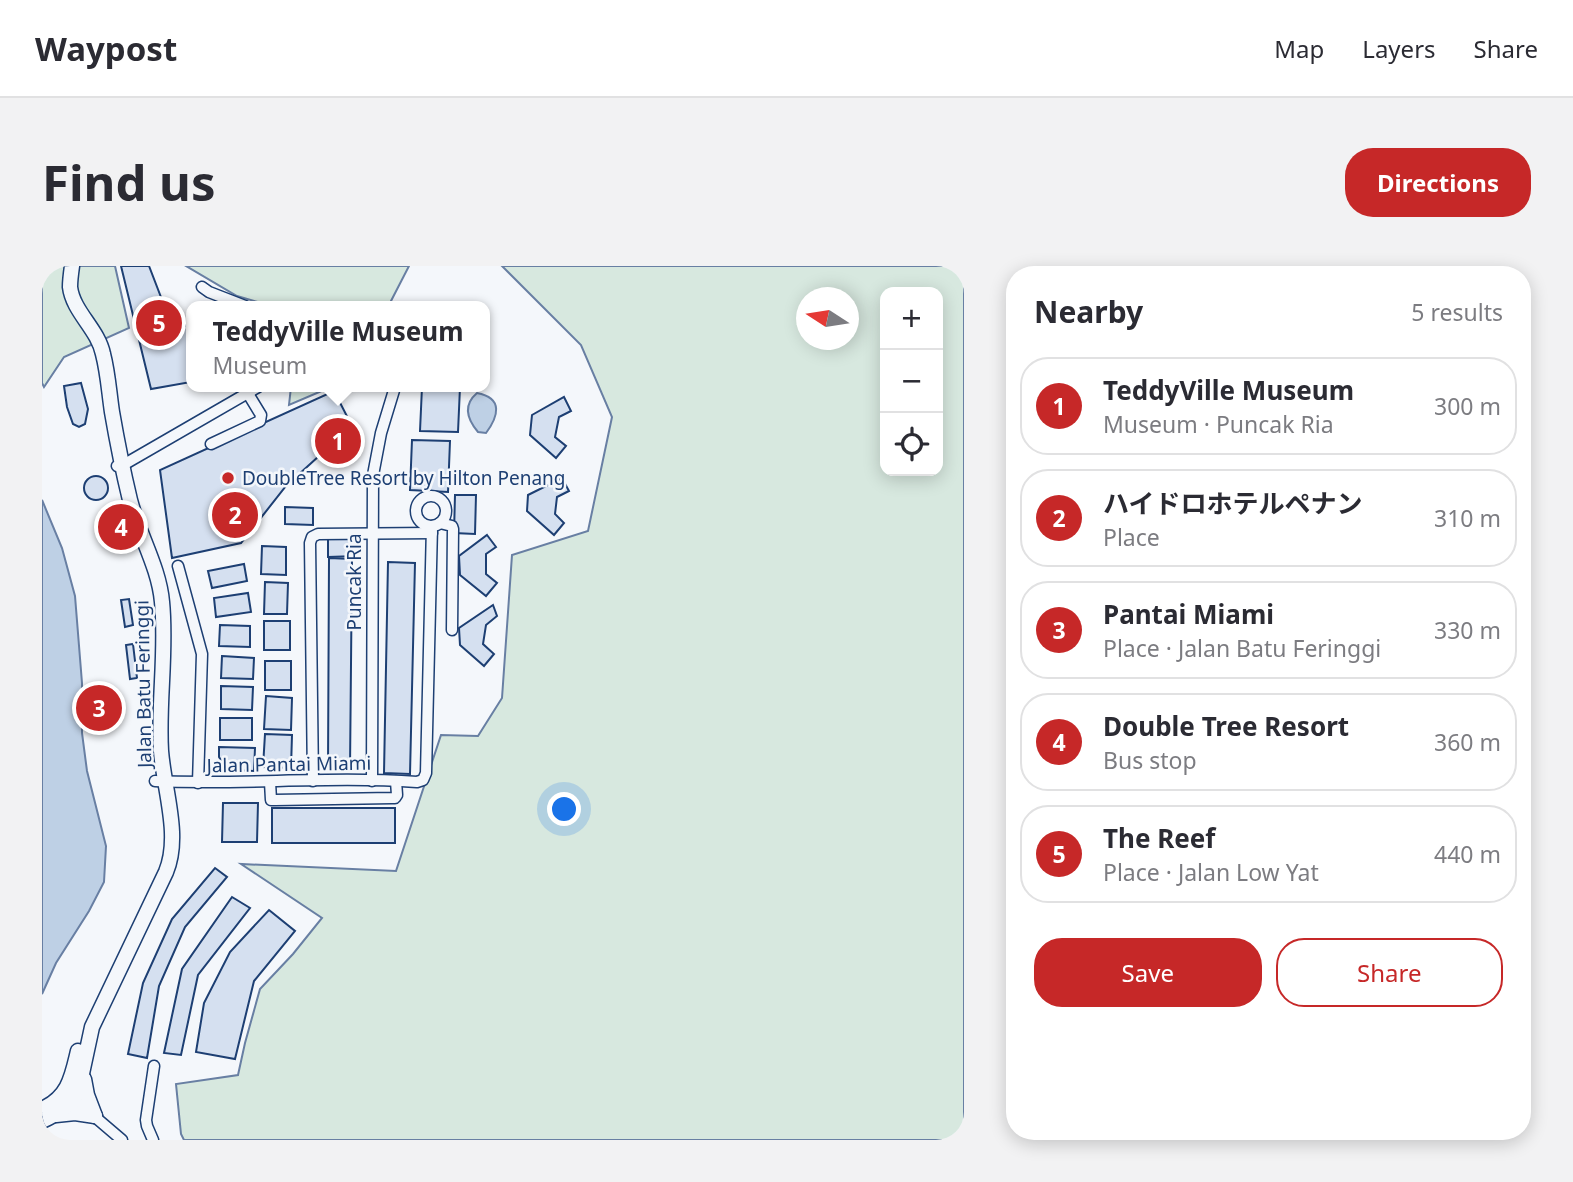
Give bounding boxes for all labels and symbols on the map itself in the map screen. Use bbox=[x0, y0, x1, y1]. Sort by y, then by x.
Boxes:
north arrow bbox=[796, 287, 859, 350]
pin: 5 bbox=[136, 297, 182, 349]
pin: 1 bbox=[315, 415, 361, 467]
place label: DoubleTree Resort by Hilton Penang bbox=[242, 465, 566, 491]
marker: DoubleTree Resort by Hilton Penang bbox=[220, 470, 236, 486]
pin: 2 bbox=[212, 489, 258, 541]
pin: 4 bbox=[98, 501, 144, 553]
street label: Puncak Ria bbox=[341, 533, 367, 631]
street label: Jalan Batu Feringgi bbox=[129, 600, 157, 770]
pin: 3 bbox=[76, 682, 122, 734]
street label: Jalan Pantai Miami bbox=[204, 750, 372, 778]
your location bbox=[547, 792, 581, 826]

